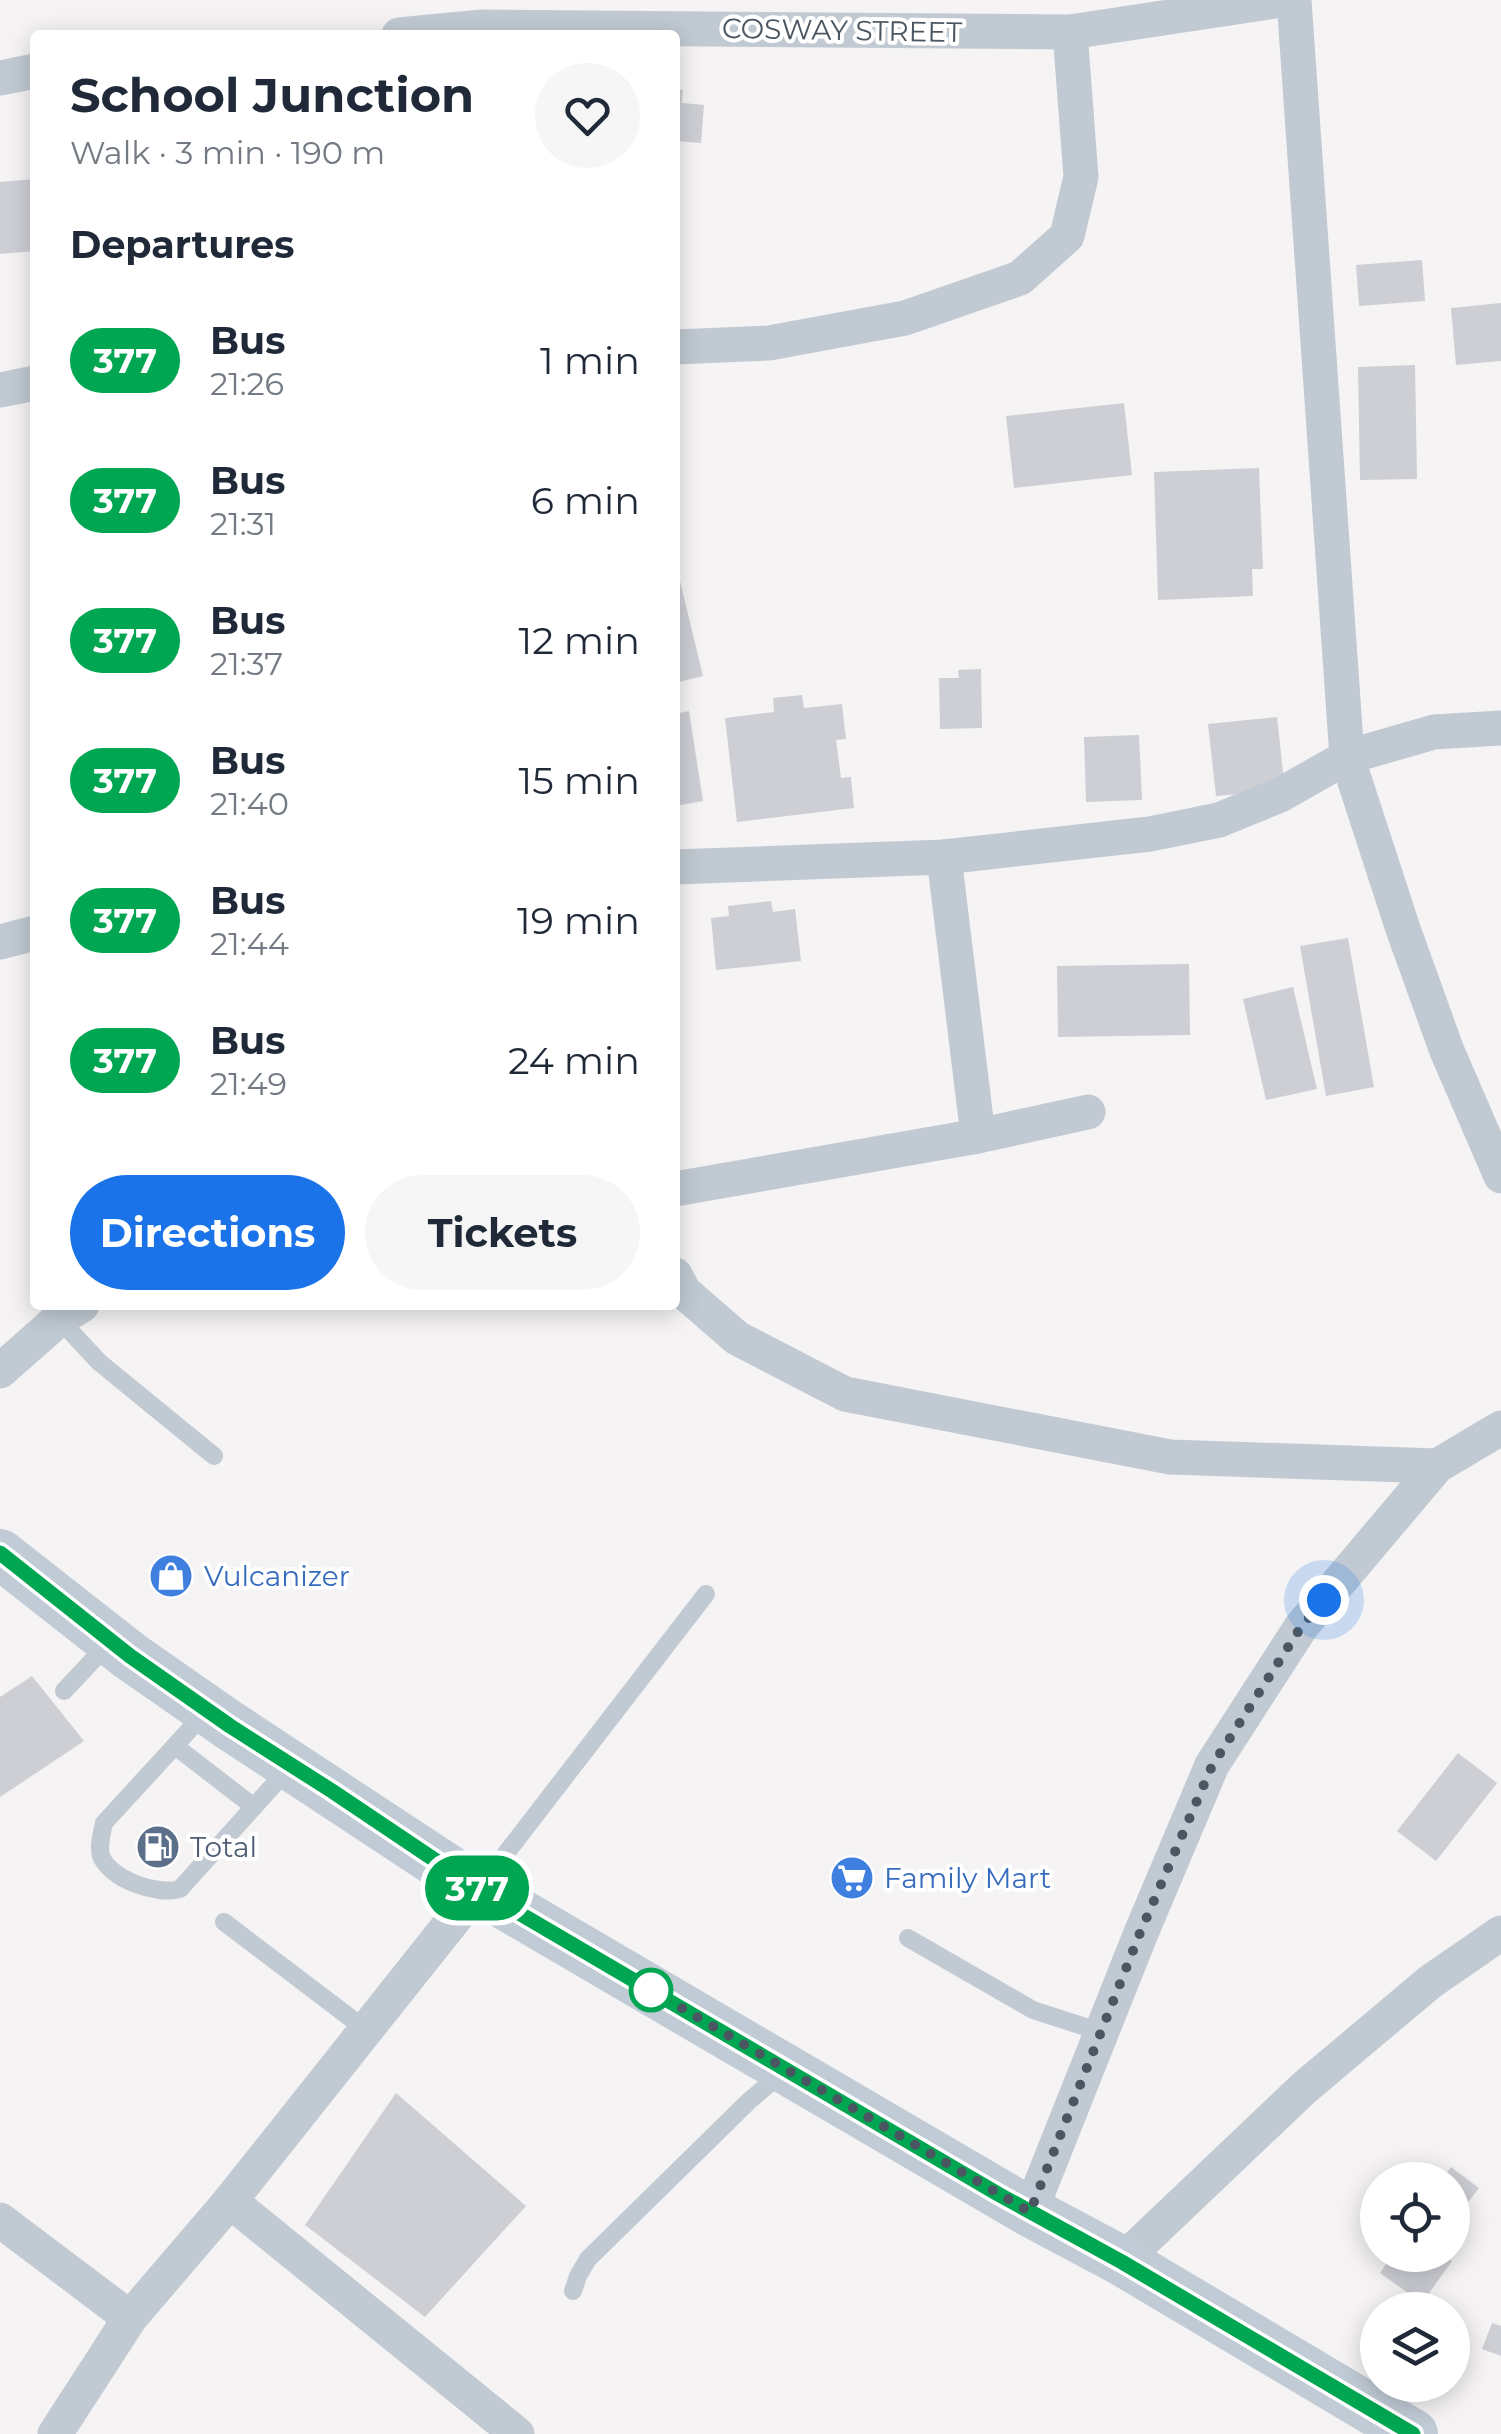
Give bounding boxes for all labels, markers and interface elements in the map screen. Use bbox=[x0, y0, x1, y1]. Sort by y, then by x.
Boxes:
street label: COSWAY STREET bbox=[722, 11, 962, 49]
button: heart bbox=[535, 63, 640, 168]
text: School Junction bbox=[70, 66, 474, 124]
text: Walk · 3 min · 190 m bbox=[70, 133, 385, 172]
text: Departures bbox=[70, 221, 294, 268]
text: Bus bbox=[210, 317, 285, 364]
text: 1 min bbox=[540, 337, 640, 384]
text: 377 bbox=[93, 339, 157, 382]
text: 21:26 bbox=[210, 364, 284, 403]
text: Bus bbox=[210, 457, 285, 504]
text: 6 min bbox=[531, 477, 640, 524]
text: 377 bbox=[93, 479, 157, 522]
text: 21:31 bbox=[210, 504, 276, 543]
text: Bus bbox=[210, 597, 285, 644]
text: 12 min bbox=[519, 617, 640, 664]
text: 377 bbox=[93, 619, 157, 662]
text: 21:37 bbox=[210, 644, 283, 683]
text: Bus bbox=[210, 737, 285, 784]
text: 15 min bbox=[519, 757, 640, 804]
text: 377 bbox=[93, 759, 157, 802]
text: 21:40 bbox=[210, 784, 289, 823]
text: Bus bbox=[210, 877, 285, 924]
text: 19 min bbox=[517, 897, 640, 944]
text: 377 bbox=[93, 899, 157, 942]
text: 21:44 bbox=[210, 924, 289, 963]
text: Bus bbox=[210, 1017, 285, 1064]
text: 24 min bbox=[508, 1037, 640, 1084]
text: 377 bbox=[93, 1039, 157, 1082]
text: 21:49 bbox=[210, 1064, 287, 1103]
button: Directions bbox=[70, 1175, 345, 1290]
button: Tickets bbox=[365, 1175, 640, 1290]
shop icon: Vulcanizer bbox=[148, 1553, 194, 1599]
place label: Vulcanizer bbox=[204, 1559, 350, 1593]
your location bbox=[1299, 1575, 1349, 1625]
fuel station icon: Total bbox=[135, 1824, 181, 1870]
place label: Total bbox=[190, 1830, 257, 1864]
supermarket icon: Family Mart bbox=[829, 1855, 875, 1901]
line badge: 377 bbox=[420, 1856, 534, 1920]
place label: Family Mart bbox=[884, 1861, 1051, 1895]
text: 377 bbox=[445, 1867, 509, 1910]
unlabelled marker bbox=[630, 1969, 672, 2011]
map controls bbox=[1360, 2162, 1470, 2402]
button: locate bbox=[1360, 2162, 1470, 2272]
button: layers bbox=[1360, 2292, 1470, 2402]

